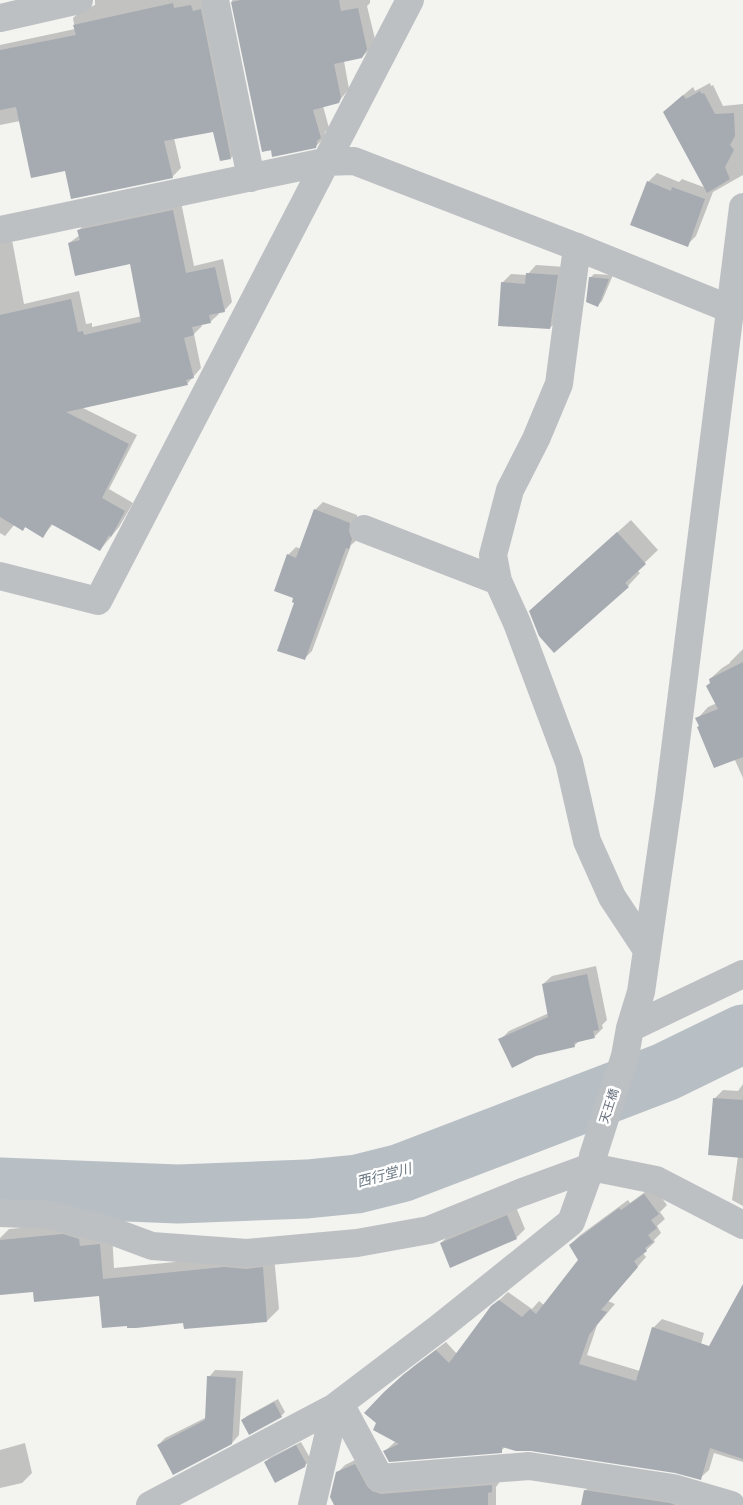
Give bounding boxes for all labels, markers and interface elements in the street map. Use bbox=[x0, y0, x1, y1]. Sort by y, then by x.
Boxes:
street label: 天王橋 bbox=[597, 1087, 623, 1126]
water label: 西行堂川 bbox=[355, 1160, 416, 1192]

